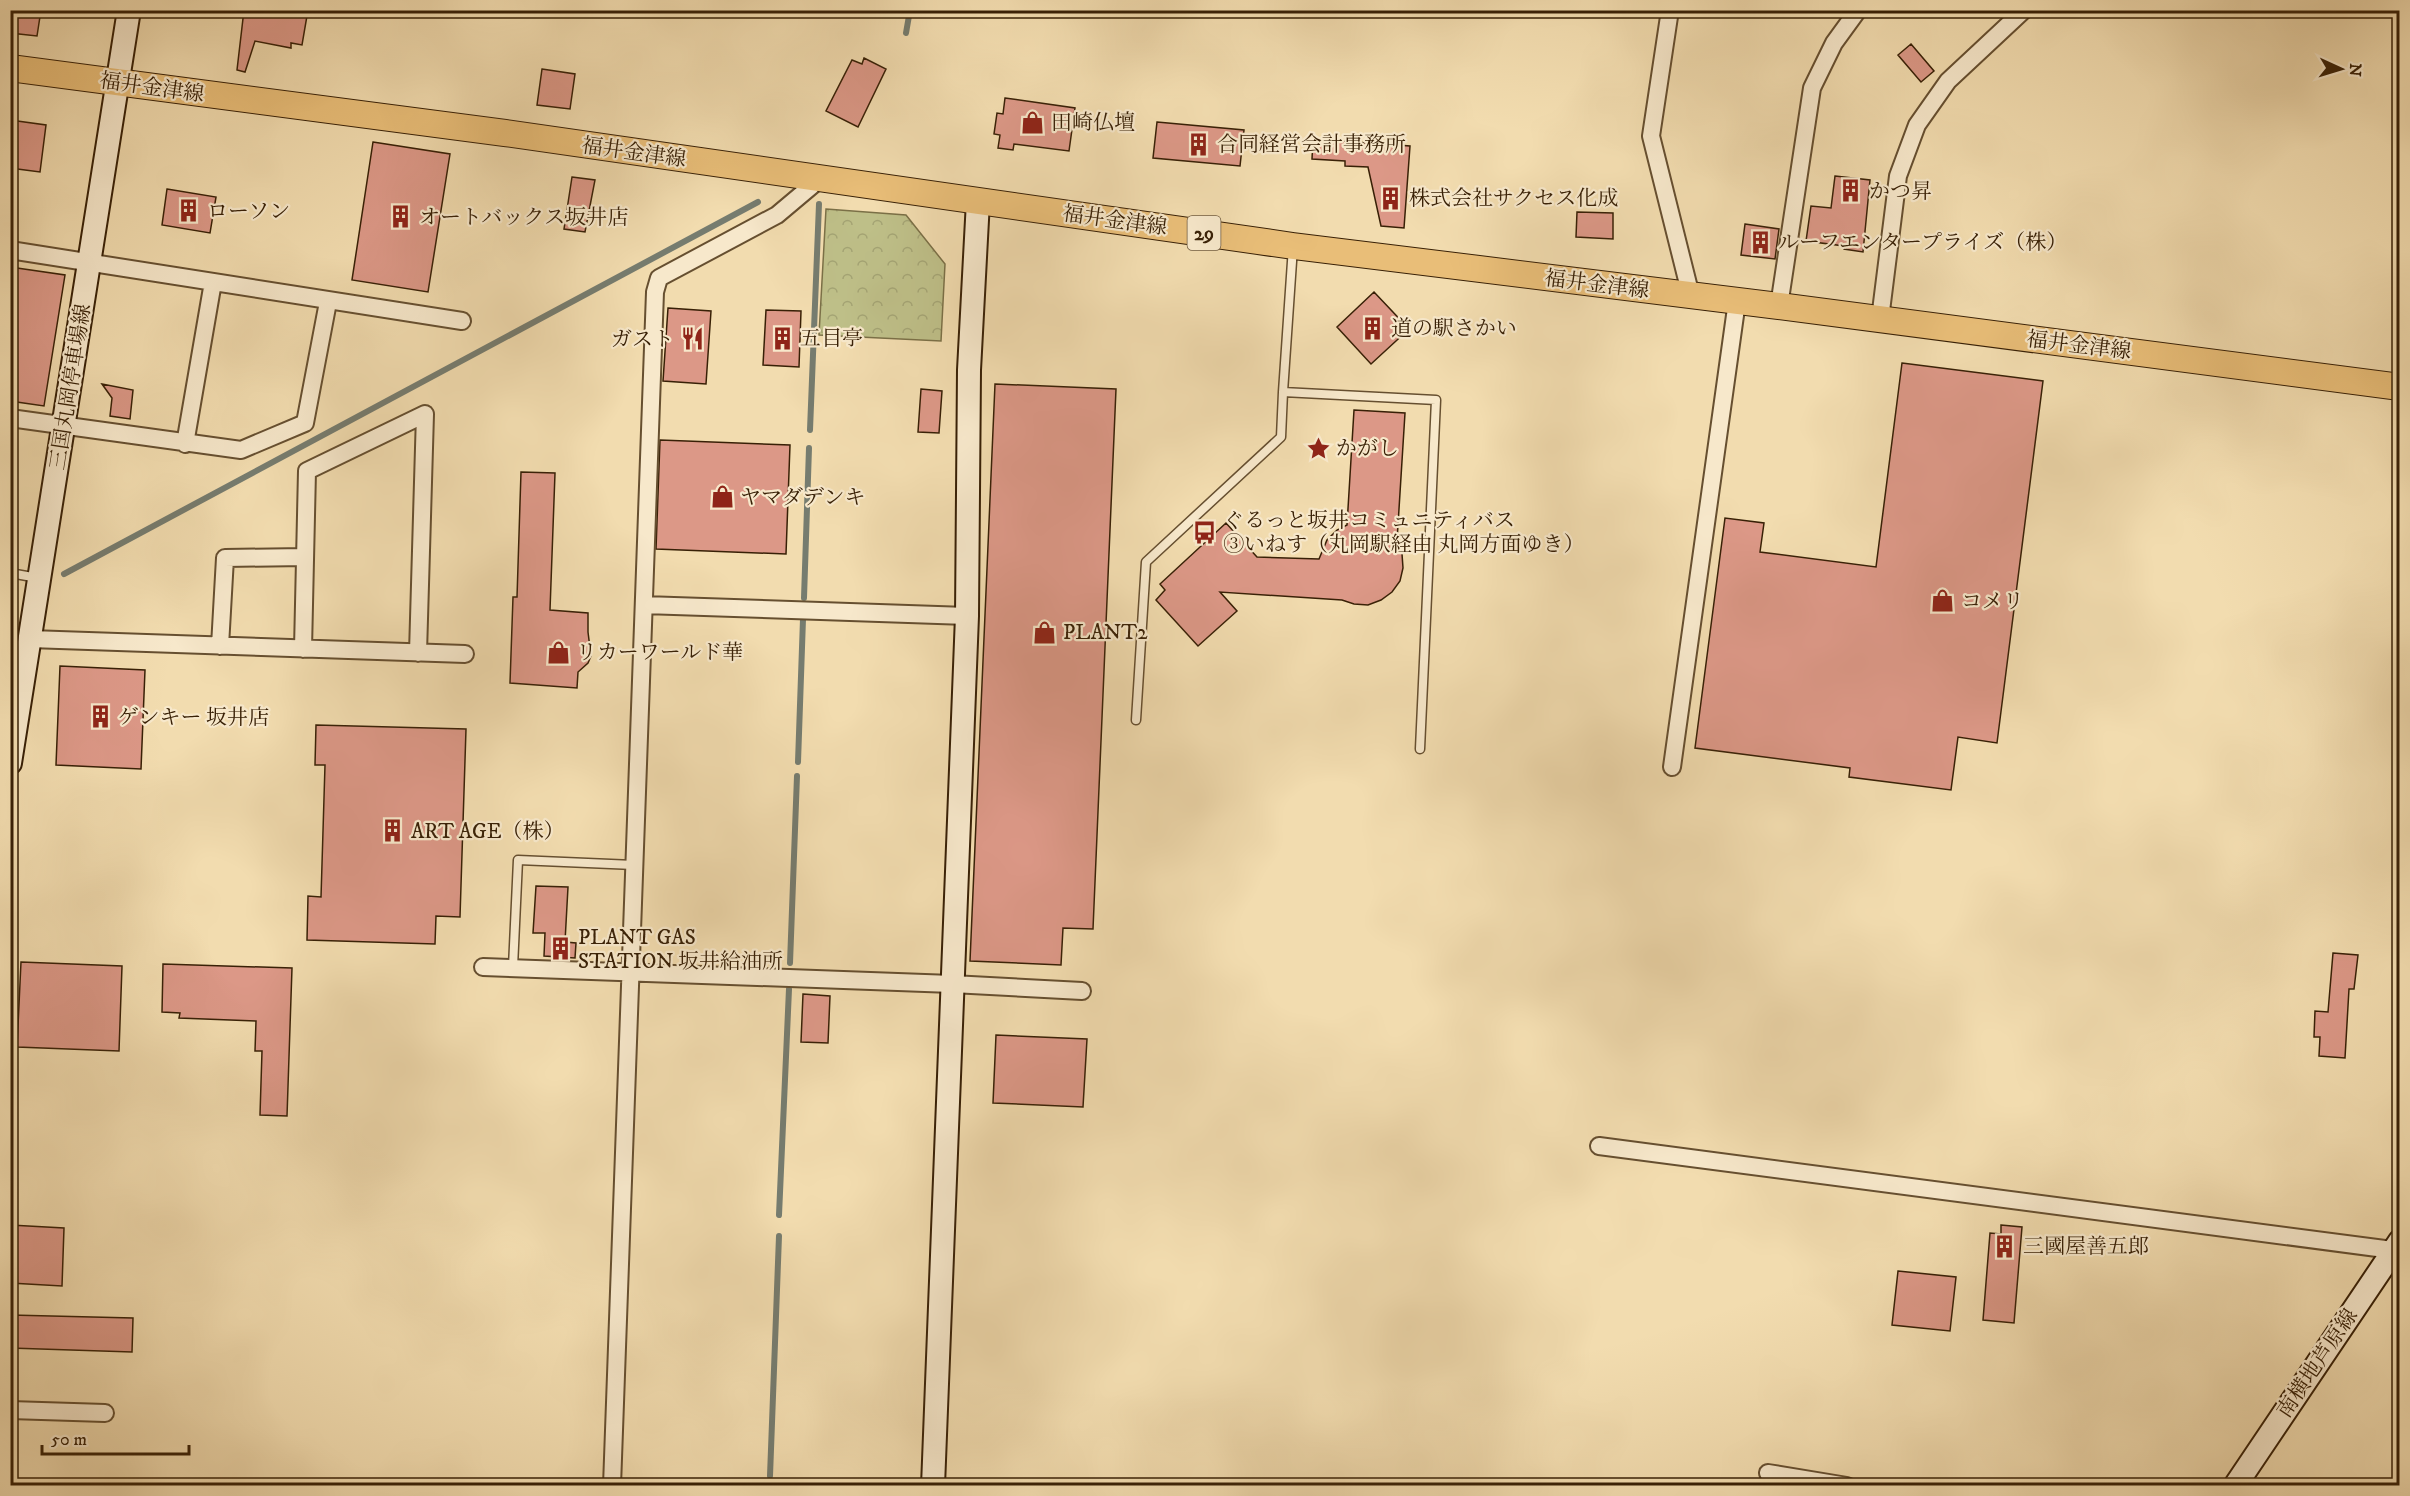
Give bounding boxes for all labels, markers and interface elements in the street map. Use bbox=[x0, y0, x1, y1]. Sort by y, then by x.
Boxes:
north arrow bbox=[2311, 39, 2371, 99]
text: N bbox=[2345, 63, 2365, 77]
street label: 福井金津線 bbox=[98, 68, 206, 108]
shop icon: 田崎仏壇 bbox=[1020, 109, 1046, 135]
place label: 田崎仏壇 bbox=[1051, 110, 1135, 136]
building icon: 合同経営会計事務所 bbox=[1186, 131, 1212, 157]
place label: 合同経営会計事務所 bbox=[1217, 132, 1406, 158]
street label: 福井金津線 bbox=[580, 133, 688, 173]
building icon: かつ昇 bbox=[1838, 178, 1864, 204]
place label: かつ昇 bbox=[1869, 179, 1932, 205]
building icon: 株式会社サクセス化成 bbox=[1378, 185, 1404, 211]
place label: 株式会社サクセス化成 bbox=[1409, 186, 1618, 212]
building icon: ローソン bbox=[176, 198, 202, 224]
place label: ローソン bbox=[207, 199, 290, 225]
street label: 福井金津線 bbox=[1061, 201, 1169, 241]
building icon: オートバックス坂井店 bbox=[388, 204, 414, 230]
place label: オートバックス坂井店 bbox=[419, 205, 628, 231]
road number: 29 bbox=[1188, 216, 1220, 250]
building icon: ルーフエンタープライズ（株） bbox=[1747, 229, 1773, 255]
place label: ルーフエンタープライズ（株） bbox=[1778, 230, 2067, 256]
street label: 福井金津線 bbox=[1543, 266, 1651, 304]
street label: 三国丸岡停車場線 bbox=[45, 302, 97, 472]
building icon: 道の駅さかい bbox=[1360, 315, 1386, 341]
place label: 道の駅さかい bbox=[1391, 316, 1517, 342]
building icon: 五目亭 bbox=[769, 325, 795, 351]
restaurant icon: ガスト bbox=[679, 326, 705, 352]
place label: 五目亭 bbox=[800, 326, 863, 352]
place label: ガスト bbox=[611, 327, 674, 353]
street label: 福井金津線 bbox=[2025, 327, 2133, 365]
place icon: かがし bbox=[1305, 435, 1331, 461]
place label: かがし bbox=[1336, 436, 1399, 462]
shop icon: ヤマダデンキ bbox=[709, 484, 735, 510]
place label: ヤマダデンキ bbox=[740, 485, 866, 511]
place label: ぐるっと坂井コミュニティバス ③いねす（丸岡駅経由 丸岡方面ゆき） bbox=[1223, 508, 1585, 558]
bus stop icon: ぐるっと坂井コミュニティバス ③いねす（丸岡駅経由 丸岡方面ゆき） bbox=[1192, 519, 1218, 545]
shop icon: コメリ bbox=[1930, 588, 1956, 614]
place label: コメリ bbox=[1961, 589, 2024, 615]
shop icon: PLANT2 bbox=[1032, 619, 1058, 645]
place label: PLANT2 bbox=[1063, 620, 1148, 646]
shop icon: リカーワールド華 bbox=[545, 639, 571, 665]
place label: リカーワールド華 bbox=[576, 640, 743, 666]
building icon: ゲンキー 坂井店 bbox=[87, 704, 113, 730]
place label: ゲンキー 坂井店 bbox=[118, 705, 269, 731]
building icon: ART AGE（株） bbox=[380, 818, 406, 844]
place label: ART AGE（株） bbox=[411, 819, 565, 845]
place label: PLANT GAS STATION 坂井給油所 bbox=[578, 925, 783, 975]
building icon: PLANT GAS STATION 坂井給油所 bbox=[547, 936, 573, 962]
building icon: 三國屋善五郎 bbox=[1992, 1233, 2018, 1259]
place label: 三國屋善五郎 bbox=[2023, 1234, 2149, 1260]
street label: 南横地芦原線 bbox=[2272, 1304, 2364, 1423]
scale bar bbox=[42, 1418, 189, 1456]
text: 50 m bbox=[51, 1429, 87, 1451]

